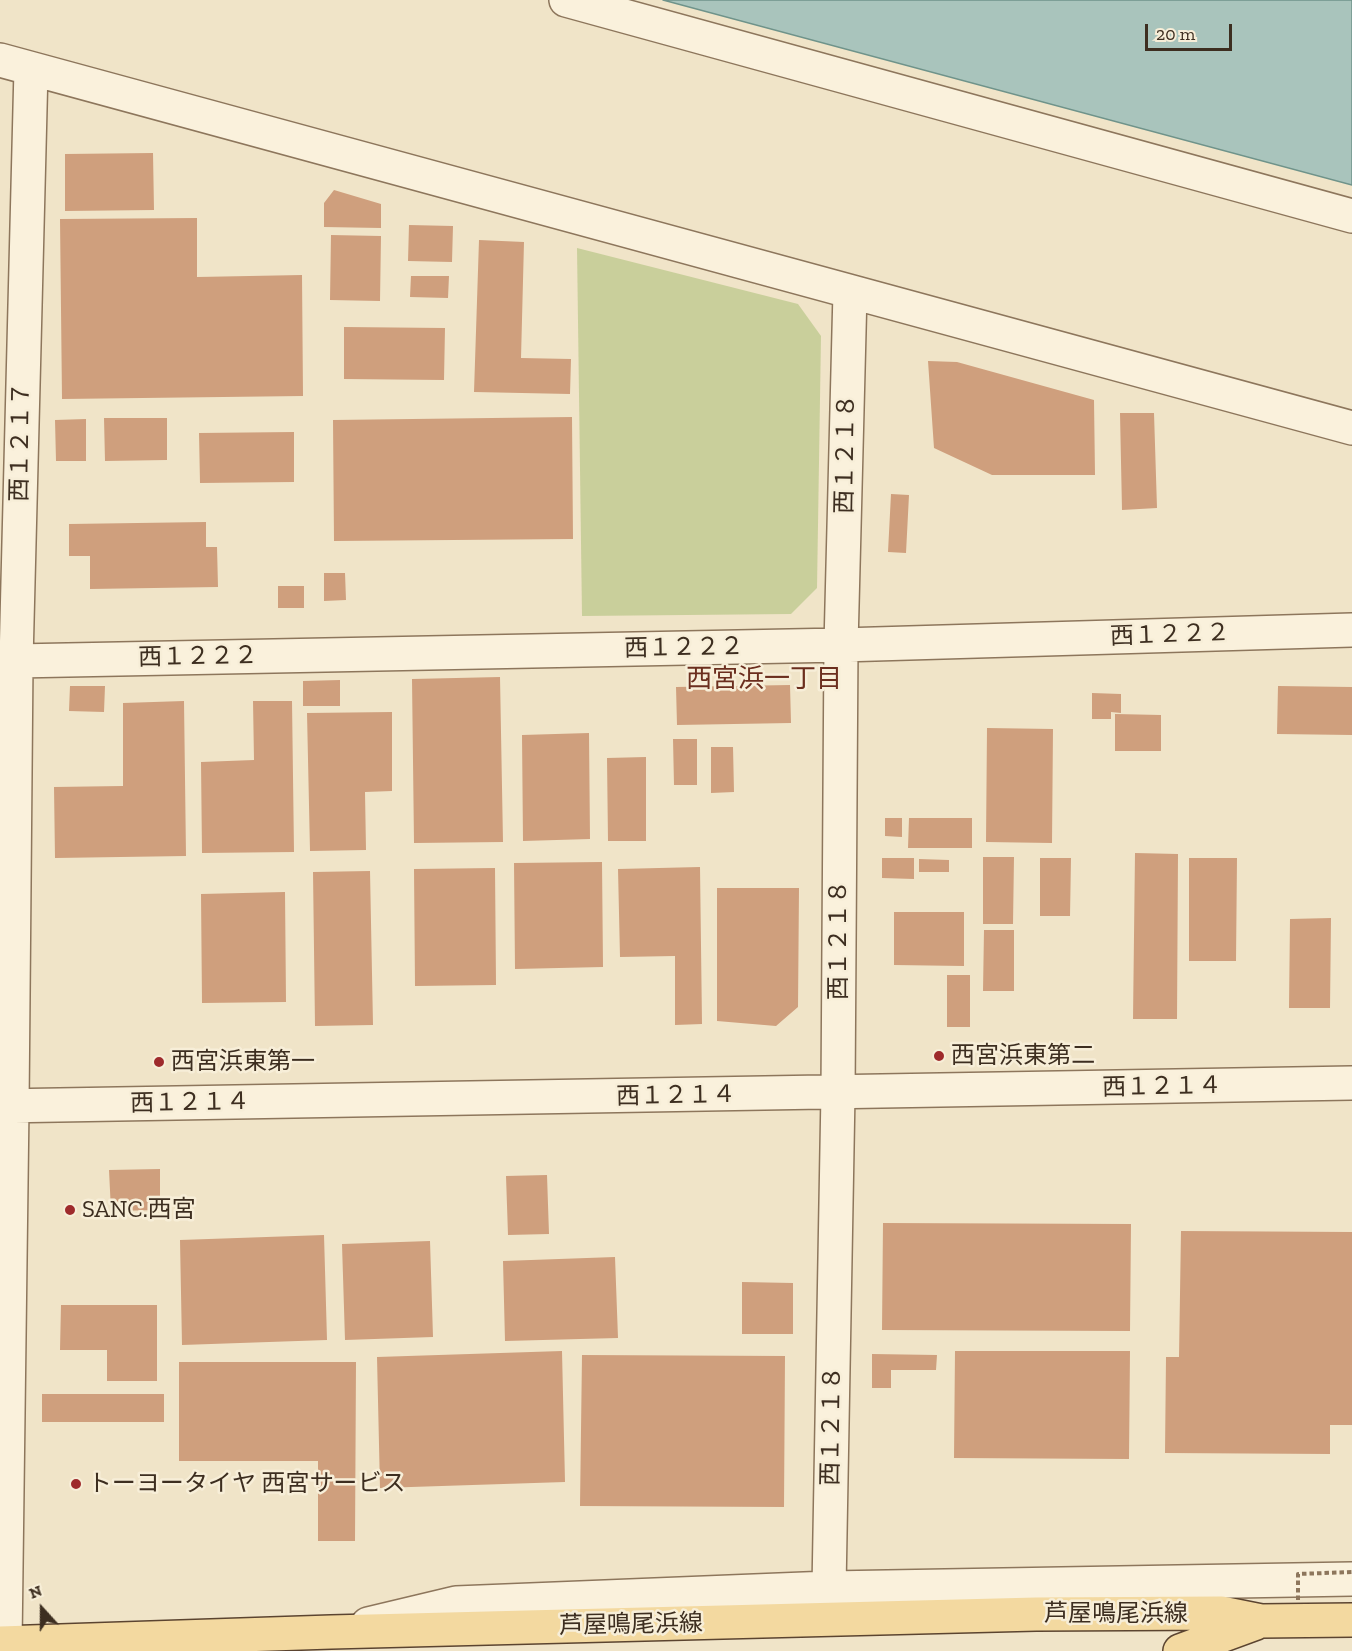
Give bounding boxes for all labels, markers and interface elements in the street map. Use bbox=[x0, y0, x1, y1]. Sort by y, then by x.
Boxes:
scale bar bbox=[1148, 12, 1235, 50]
text: 20 m bbox=[1156, 23, 1195, 45]
street label: 西１２１７ bbox=[6, 382, 36, 502]
street label: 西１２１８ bbox=[831, 394, 861, 514]
street label: 西１２２２ bbox=[1110, 619, 1230, 651]
street label: 西１２２２ bbox=[624, 633, 744, 663]
street label: 西１２２２ bbox=[138, 642, 258, 672]
district label: 西宮浜一丁目 bbox=[686, 664, 842, 696]
street label: 西１２１８ bbox=[825, 880, 853, 1000]
place label: 西宮浜東第二 bbox=[951, 1042, 1095, 1070]
place label: 西宮浜東第一 bbox=[171, 1048, 315, 1076]
marker: 西宮浜東第二 bbox=[932, 1049, 946, 1063]
marker: 西宮浜東第一 bbox=[152, 1055, 166, 1069]
street label: 西１２１４ bbox=[1102, 1072, 1222, 1102]
street label: 西１２１４ bbox=[616, 1081, 736, 1111]
street label: 西１２１４ bbox=[130, 1088, 250, 1118]
place label: SANC.西宮 bbox=[82, 1196, 196, 1224]
marker: SANC.西宮 bbox=[63, 1203, 77, 1217]
street label: 西１２１８ bbox=[817, 1366, 847, 1486]
place label: トーヨータイヤ 西宮サービス bbox=[88, 1470, 405, 1498]
marker: トーヨータイヤ 西宮サービス bbox=[69, 1477, 83, 1491]
north arrow bbox=[12, 1579, 72, 1639]
text: N bbox=[26, 1581, 44, 1603]
street label: 芦屋鳴尾浜線 bbox=[1044, 1600, 1188, 1628]
street label: 芦屋鳴尾浜線 bbox=[559, 1609, 703, 1641]

